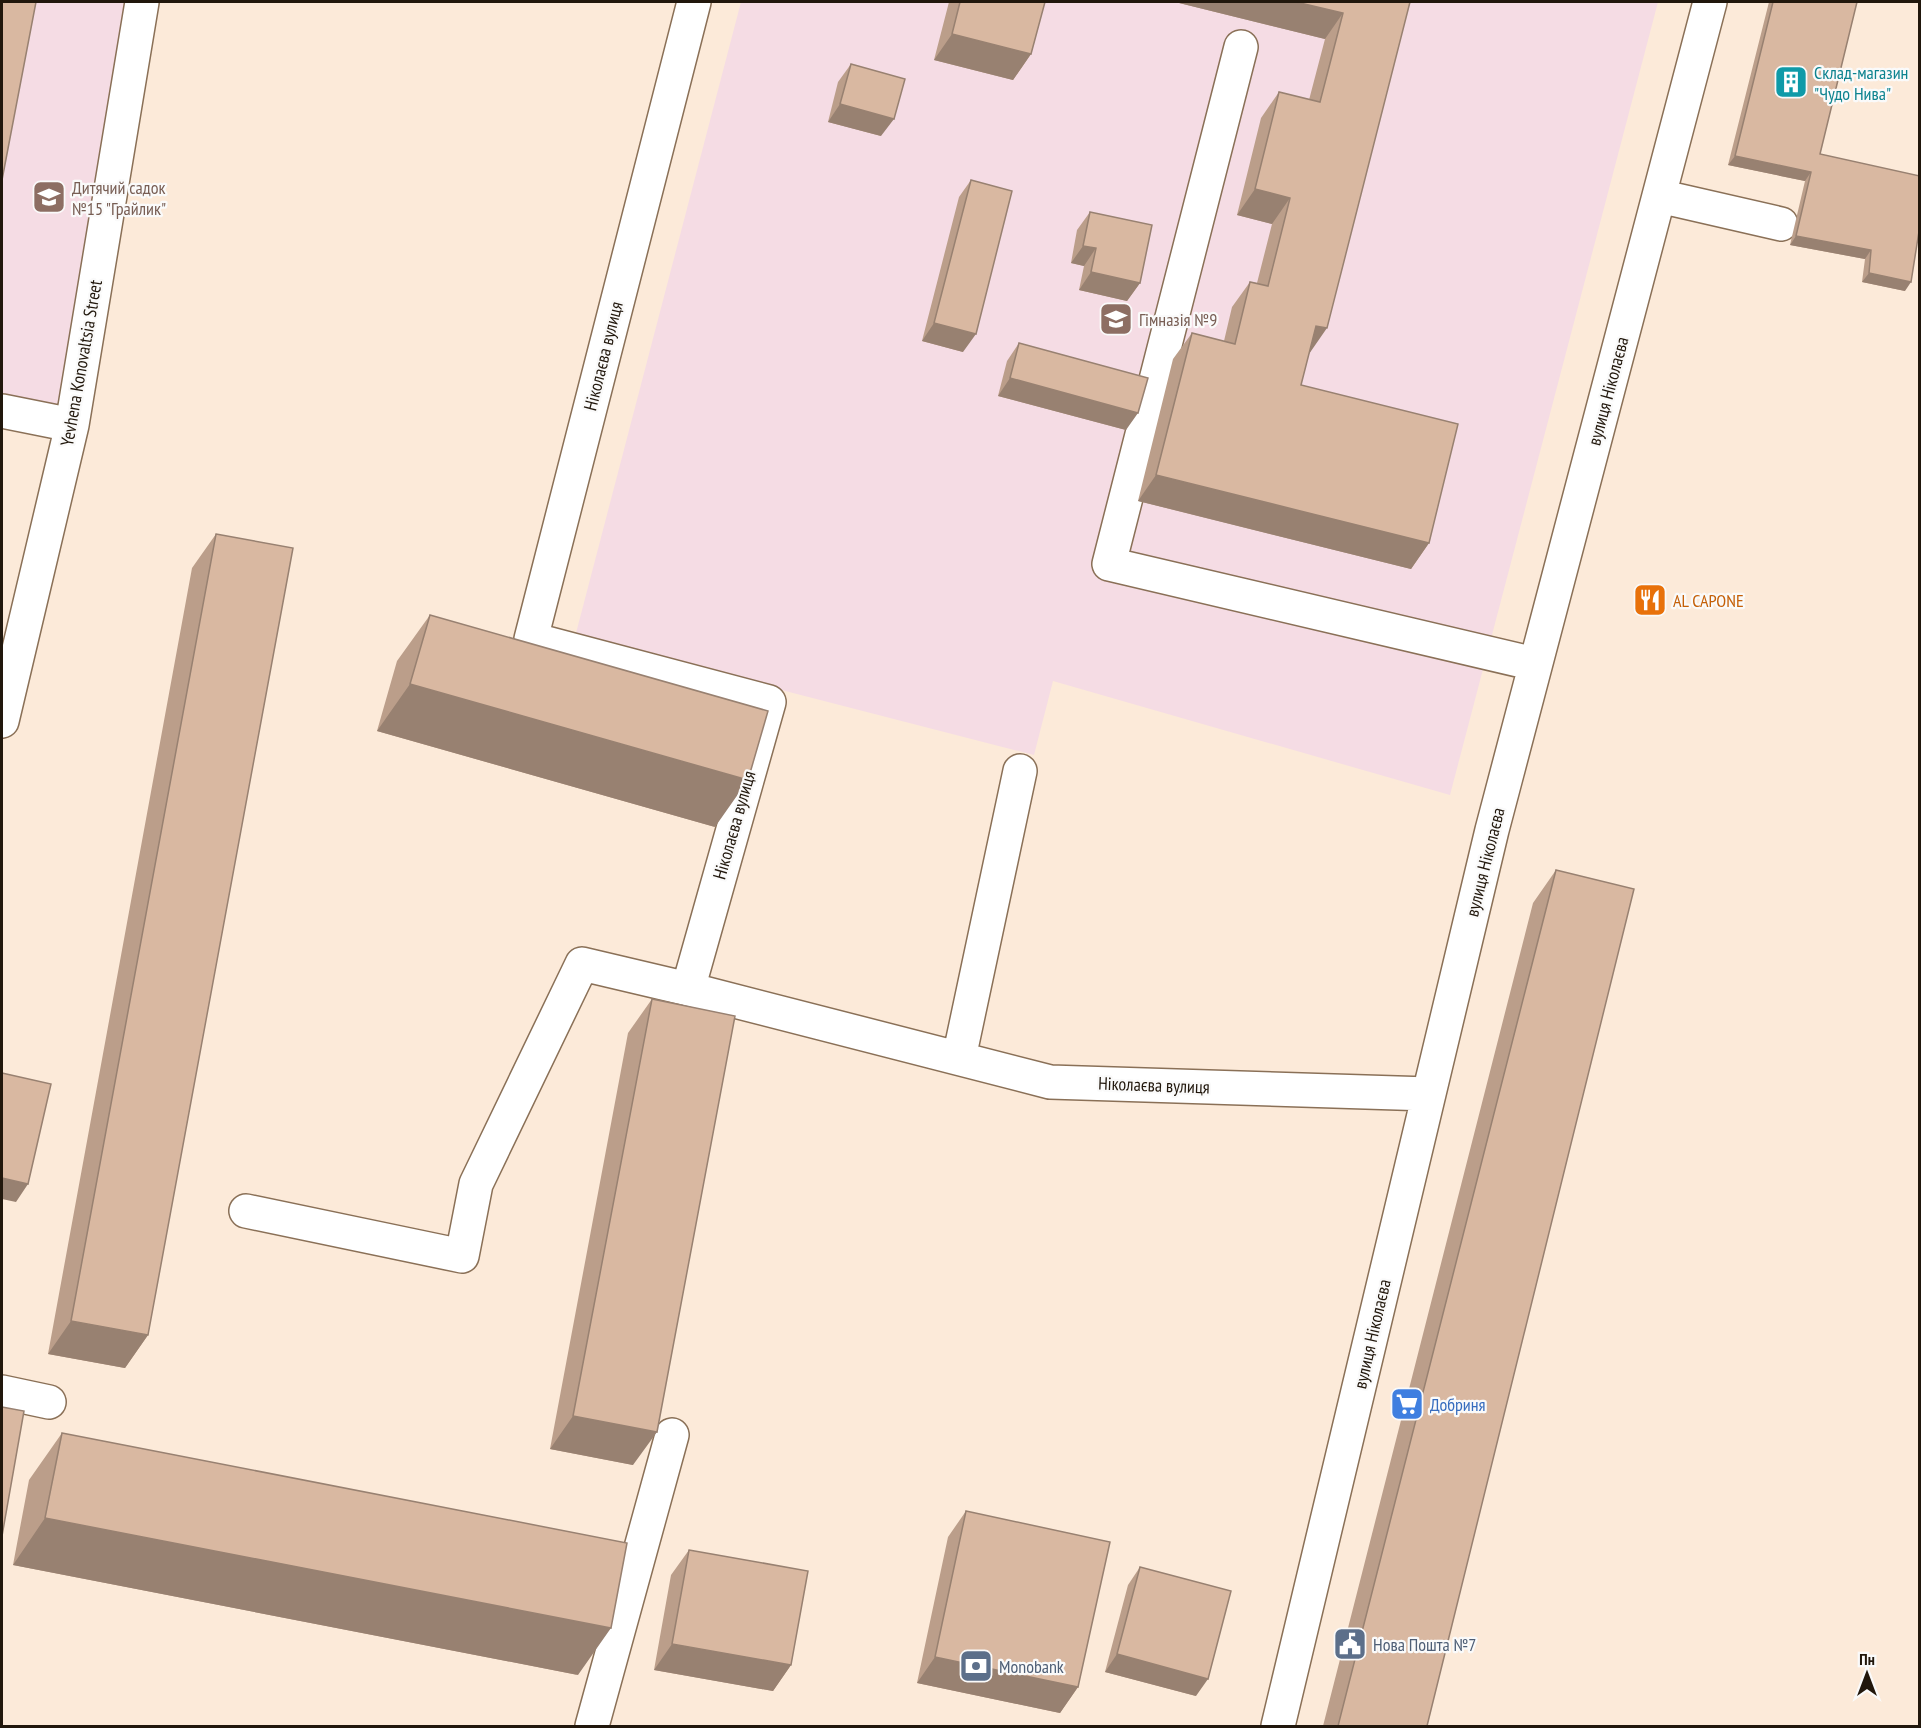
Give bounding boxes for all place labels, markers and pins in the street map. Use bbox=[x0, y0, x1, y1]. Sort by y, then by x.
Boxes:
place label: Склад-магазин "Чудо Нива" bbox=[1814, 61, 1908, 105]
building icon: Склад-магазин "Чудо Нива" bbox=[1773, 64, 1809, 100]
place label: Дитячий садок №15 "Грайлик" bbox=[72, 176, 166, 220]
school or university icon: Дитячий садок №15 "Грайлик" bbox=[31, 179, 67, 215]
school or university icon: Гімназія №9 bbox=[1098, 301, 1134, 337]
place label: Гімназія №9 bbox=[1139, 308, 1217, 331]
restaurant icon: AL CAPONE bbox=[1632, 582, 1668, 618]
place label: AL CAPONE bbox=[1673, 589, 1744, 612]
supermarket icon: Добриня bbox=[1389, 1386, 1425, 1422]
place label: Добриня bbox=[1430, 1393, 1486, 1416]
public building icon: Нова Пошта №7 bbox=[1332, 1626, 1368, 1662]
place label: Нова Пошта №7 bbox=[1373, 1633, 1476, 1656]
bank icon: Monobank bbox=[958, 1648, 994, 1684]
place label: Monobank bbox=[999, 1655, 1064, 1678]

